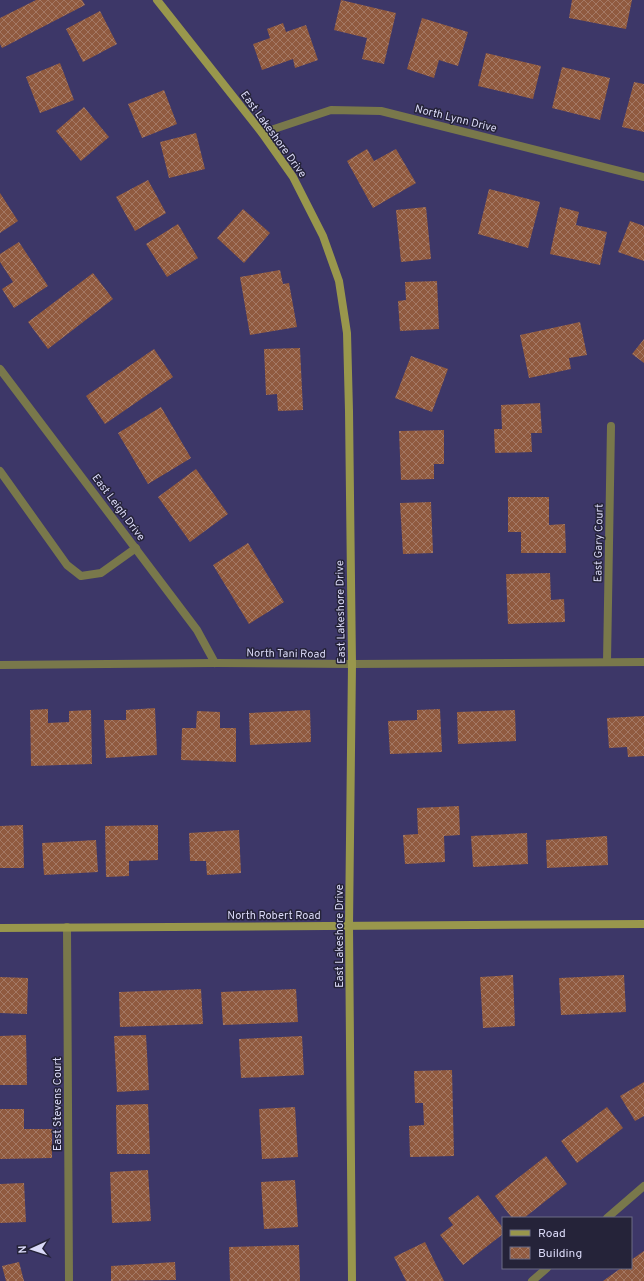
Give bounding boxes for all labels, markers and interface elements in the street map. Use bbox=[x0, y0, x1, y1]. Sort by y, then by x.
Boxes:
street label: East Lakeshore Drive bbox=[237, 89, 309, 181]
street label: North Lynn Drive bbox=[413, 102, 498, 136]
street label: East Leigh Drive bbox=[89, 471, 148, 544]
street label: East Gary Court bbox=[591, 504, 607, 582]
street label: East Lakeshore Drive bbox=[333, 560, 349, 664]
street label: North Tani Road bbox=[246, 646, 326, 662]
street label: East Lakeshore Drive bbox=[333, 884, 347, 988]
street label: North Robert Road bbox=[227, 909, 321, 923]
street label: East Stevens Court bbox=[51, 1057, 65, 1151]
legend bbox=[502, 1217, 632, 1269]
text: Road bbox=[538, 1226, 566, 1242]
north arrow bbox=[12, 1229, 52, 1269]
text: N bbox=[16, 1245, 30, 1254]
text: Building bbox=[538, 1246, 582, 1262]

